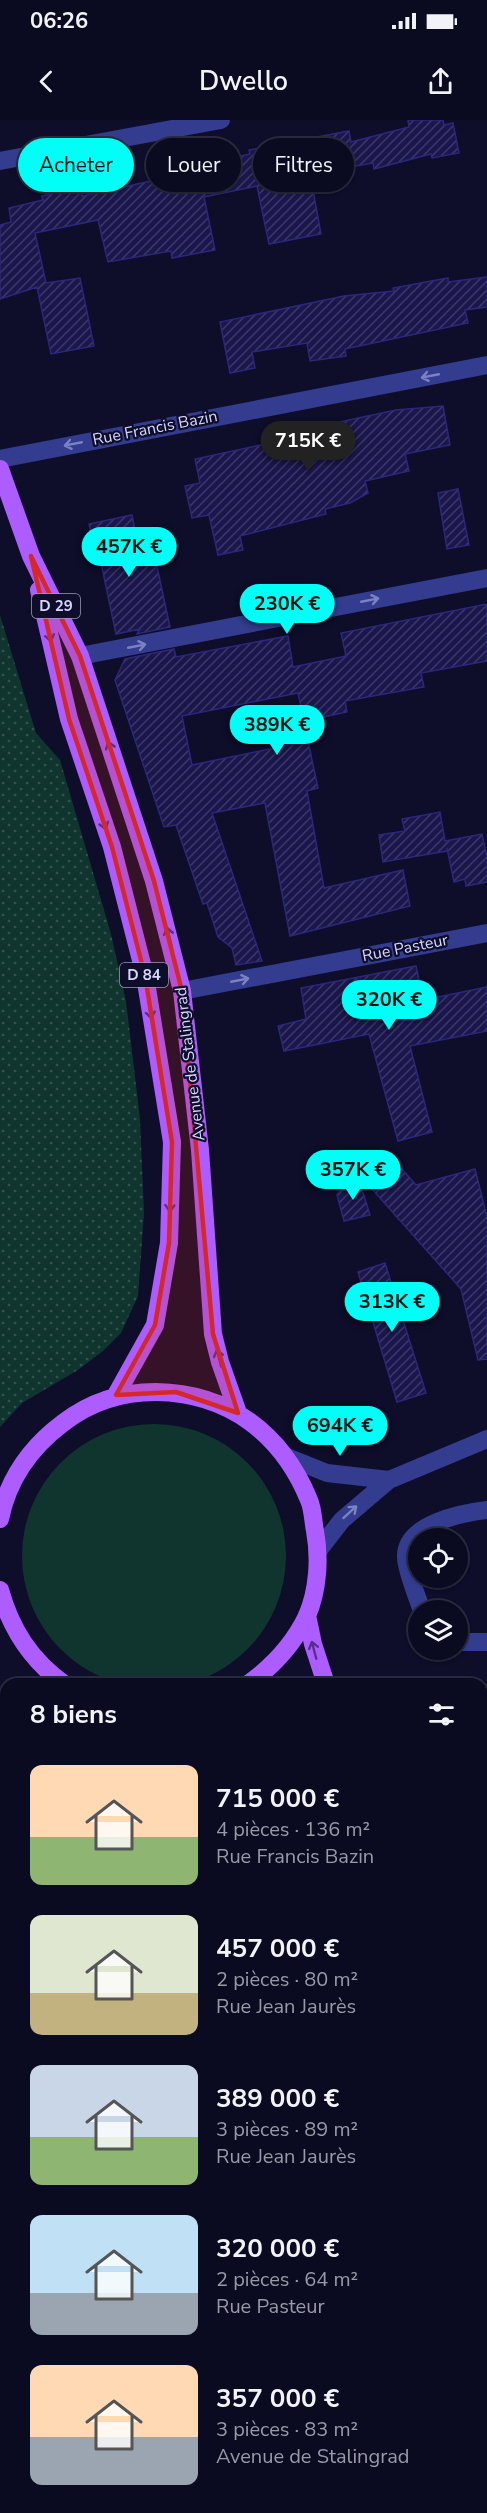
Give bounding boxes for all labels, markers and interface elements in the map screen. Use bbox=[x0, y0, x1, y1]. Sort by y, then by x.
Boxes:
text: 06:26 bbox=[30, 6, 88, 36]
text: Dwello bbox=[199, 63, 288, 100]
icon: back bbox=[30, 65, 63, 98]
icon: share bbox=[424, 65, 457, 98]
chip: Acheter bbox=[18, 138, 134, 192]
chip: Louer bbox=[146, 138, 241, 192]
chip: Filtres bbox=[253, 138, 354, 192]
one-way arrow bbox=[420, 371, 440, 382]
street label: Rue Francis Bazin bbox=[91, 405, 219, 451]
pin: 715K € bbox=[259, 421, 357, 472]
text: 715K € bbox=[275, 427, 341, 454]
one-way arrow bbox=[64, 439, 83, 450]
pin: 457K € bbox=[80, 527, 178, 578]
text: 457K € bbox=[96, 533, 162, 560]
pin: 230K € bbox=[238, 584, 336, 635]
text: 230K € bbox=[254, 590, 320, 617]
road number: D 29 bbox=[32, 594, 80, 618]
one-way arrow bbox=[360, 594, 379, 605]
one-way arrow bbox=[44, 624, 56, 643]
one-way arrow bbox=[127, 640, 147, 651]
pin: 389K € bbox=[228, 705, 326, 756]
text: 389K € bbox=[244, 711, 310, 738]
one-way arrow bbox=[105, 741, 116, 760]
one-way arrow bbox=[98, 811, 109, 830]
one-way arrow bbox=[162, 927, 174, 946]
street label: Rue Pasteur bbox=[360, 929, 450, 967]
road number: D 84 bbox=[120, 963, 168, 987]
one-way arrow bbox=[230, 974, 249, 985]
pin: 320K € bbox=[340, 980, 438, 1031]
street label: Avenue de Stalingrad bbox=[170, 986, 210, 1142]
text: 320K € bbox=[356, 986, 422, 1013]
one-way arrow bbox=[145, 999, 156, 1019]
pin: 357K € bbox=[304, 1150, 402, 1201]
text: 357K € bbox=[320, 1156, 386, 1183]
one-way arrow bbox=[165, 1192, 176, 1212]
pin: 313K € bbox=[343, 1282, 441, 1333]
text: 313K € bbox=[359, 1288, 425, 1315]
one-way arrow bbox=[213, 1349, 224, 1368]
pin: 694K € bbox=[291, 1406, 389, 1457]
text: 694K € bbox=[307, 1412, 373, 1439]
one-way arrow bbox=[342, 1505, 357, 1519]
map controls bbox=[408, 1528, 468, 1660]
button: locate bbox=[408, 1528, 468, 1588]
button: layers bbox=[408, 1600, 468, 1660]
one-way arrow bbox=[308, 1641, 320, 1660]
text: 8 biens bbox=[30, 1697, 117, 1732]
icon: filters bbox=[425, 1698, 458, 1731]
text: 715 000 € bbox=[216, 1781, 339, 1816]
icon: home bbox=[78, 1789, 150, 1861]
text: 4 pièces · 136 m² bbox=[216, 1816, 370, 1843]
text: Rue Francis Bazin bbox=[216, 1843, 374, 1870]
text: 457 000 € bbox=[216, 1931, 339, 1966]
icon: home bbox=[78, 1939, 150, 2011]
text: 2 pièces · 80 m² bbox=[216, 1966, 358, 1993]
text: Rue Jean Jaurès bbox=[216, 1993, 356, 2020]
text: 389 000 € bbox=[216, 2081, 339, 2116]
icon: home bbox=[78, 2089, 150, 2161]
text: 3 pièces · 89 m² bbox=[216, 2116, 358, 2143]
text: Rue Jean Jaurès bbox=[216, 2143, 356, 2170]
text: 320 000 € bbox=[216, 2231, 339, 2266]
icon: home bbox=[78, 2239, 150, 2311]
text: 2 pièces · 64 m² bbox=[216, 2266, 358, 2293]
text: Rue Pasteur bbox=[216, 2293, 325, 2320]
text: 357 000 € bbox=[216, 2381, 339, 2416]
icon: home bbox=[78, 2389, 150, 2461]
text: 3 pièces · 83 m² bbox=[216, 2416, 358, 2443]
text: Avenue de Stalingrad bbox=[216, 2443, 409, 2470]

